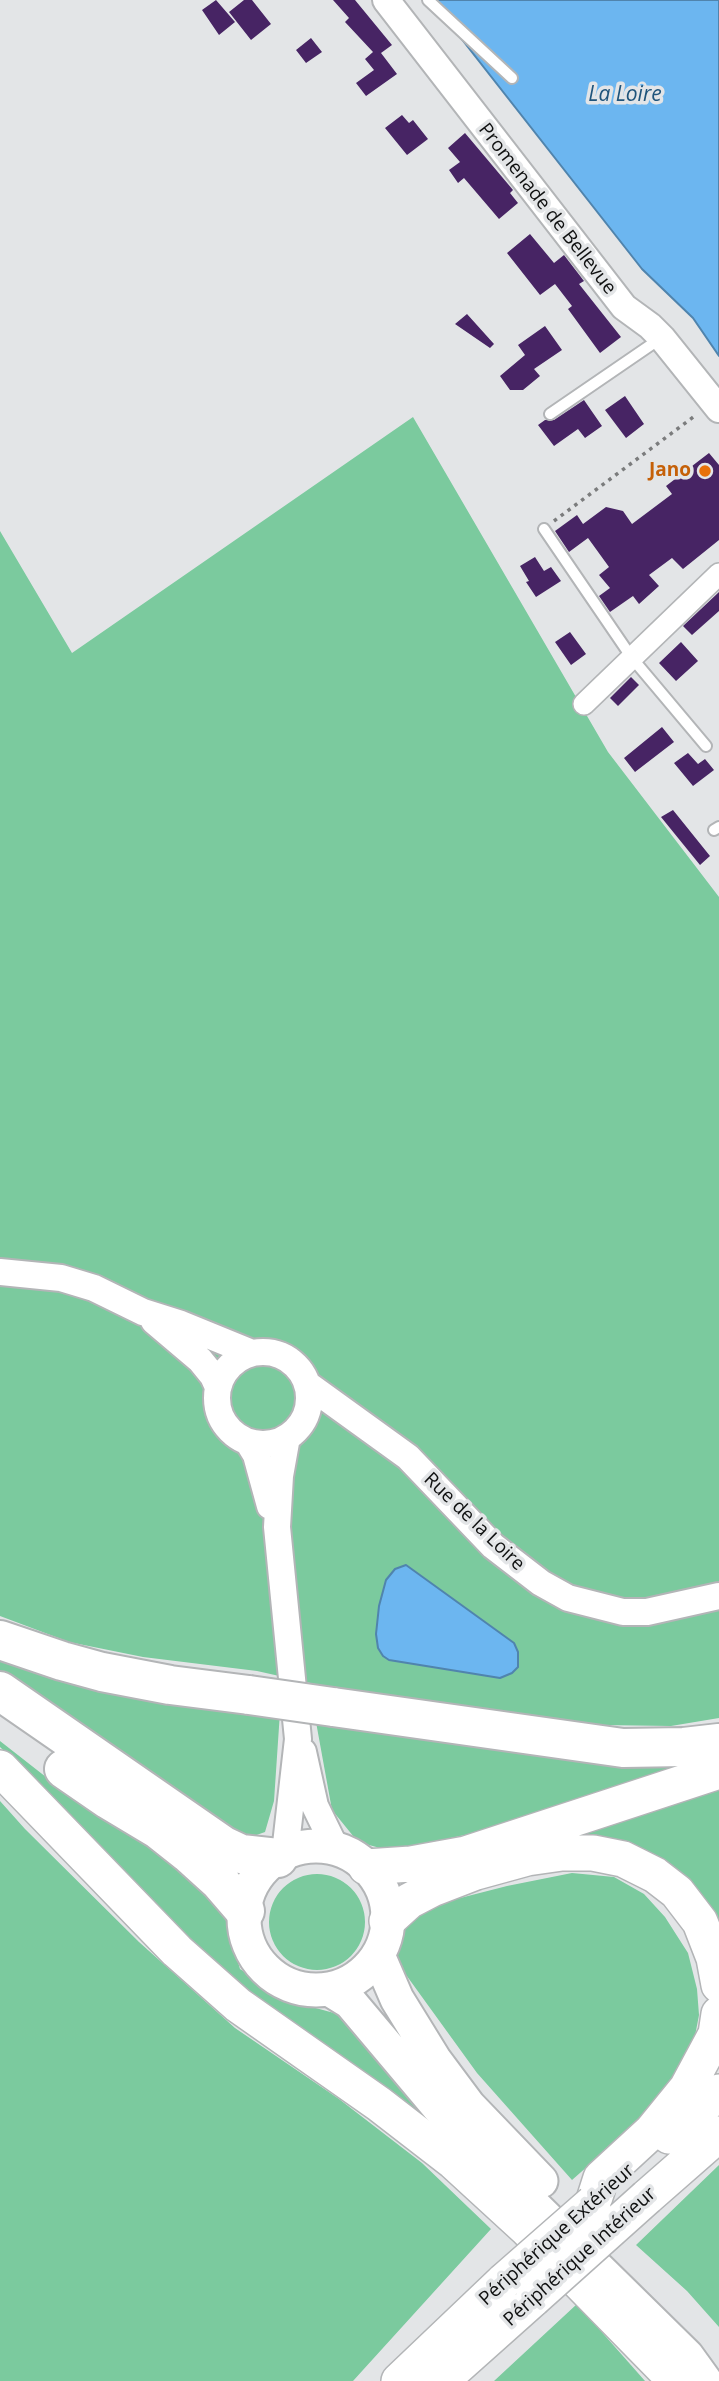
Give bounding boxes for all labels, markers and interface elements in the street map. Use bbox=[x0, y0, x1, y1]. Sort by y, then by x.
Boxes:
water label: La Loire bbox=[588, 82, 662, 108]
street label: Promenade de Bellevue bbox=[473, 119, 621, 299]
place label: Jano bbox=[649, 460, 691, 482]
marker: Jano bbox=[697, 463, 713, 479]
street label: Rue de la Loire bbox=[419, 1468, 529, 1576]
street label: Périphérique Extérieur bbox=[475, 2159, 639, 2311]
street label: Périphérique Intérieur bbox=[499, 2183, 661, 2331]

